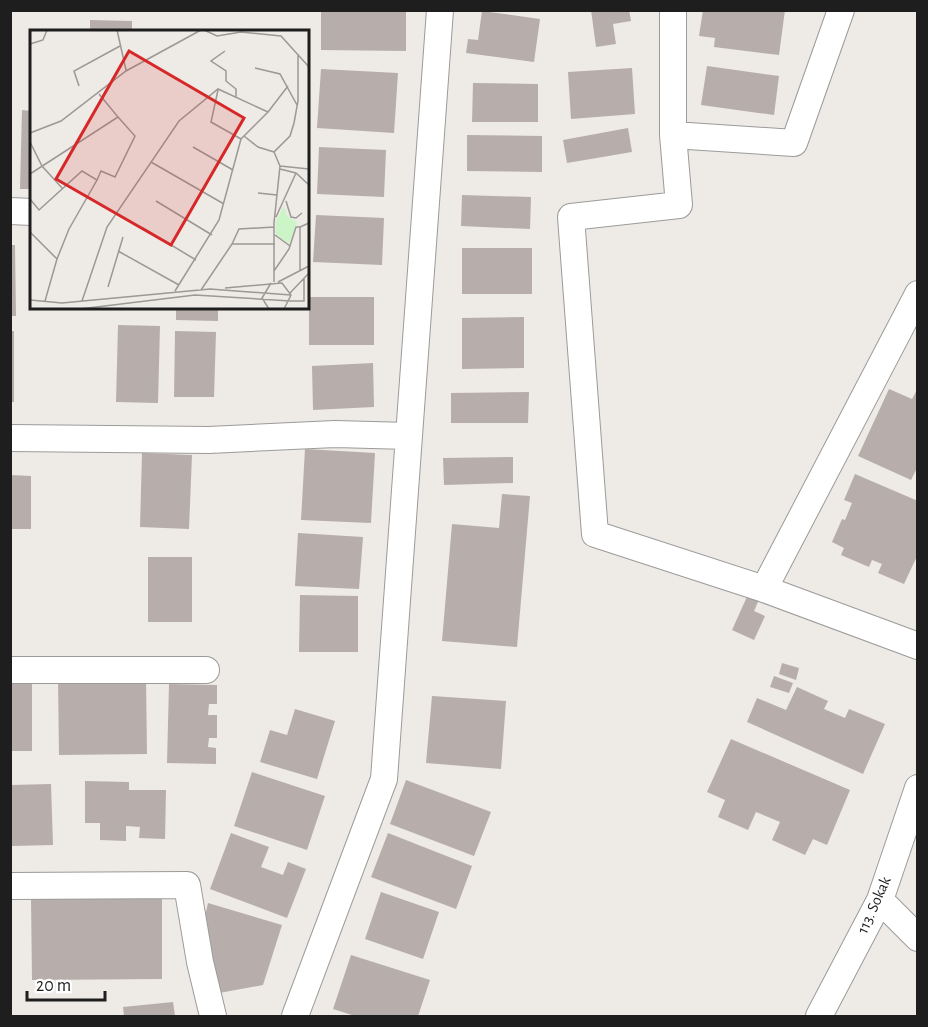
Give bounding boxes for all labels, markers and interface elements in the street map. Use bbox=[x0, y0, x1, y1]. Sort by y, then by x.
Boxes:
inset map bbox=[30, 30, 309, 309]
street label: 113. Sokak bbox=[854, 873, 894, 936]
scale bar bbox=[27, 964, 105, 1002]
text: 20 m bbox=[36, 977, 71, 995]

